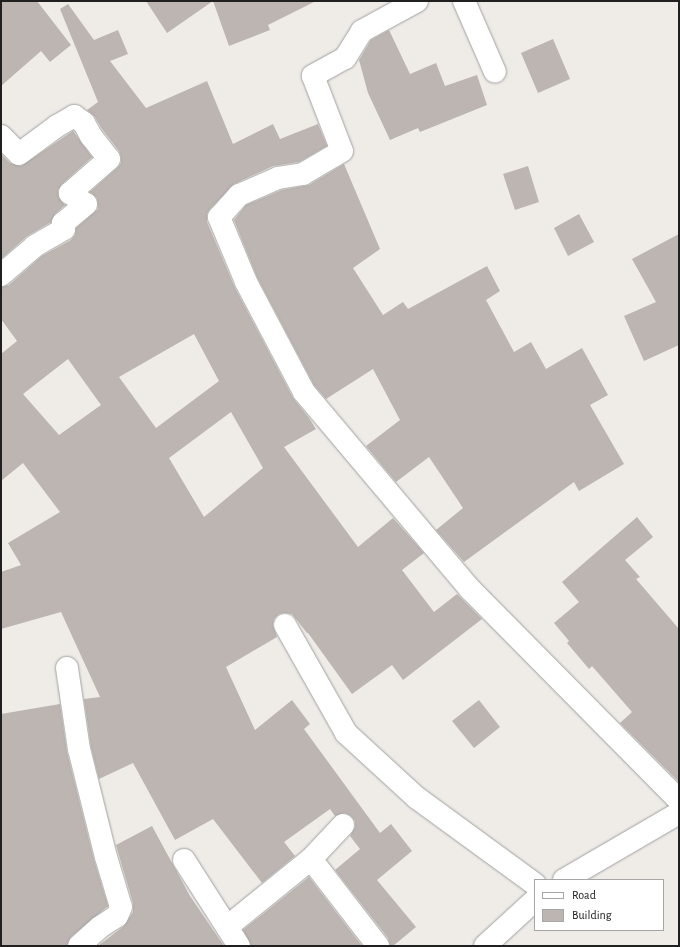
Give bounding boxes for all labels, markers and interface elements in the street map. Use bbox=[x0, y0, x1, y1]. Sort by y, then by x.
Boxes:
legend bbox=[534, 879, 664, 931]
text: Road bbox=[572, 889, 596, 901]
text: Building bbox=[572, 909, 612, 921]

